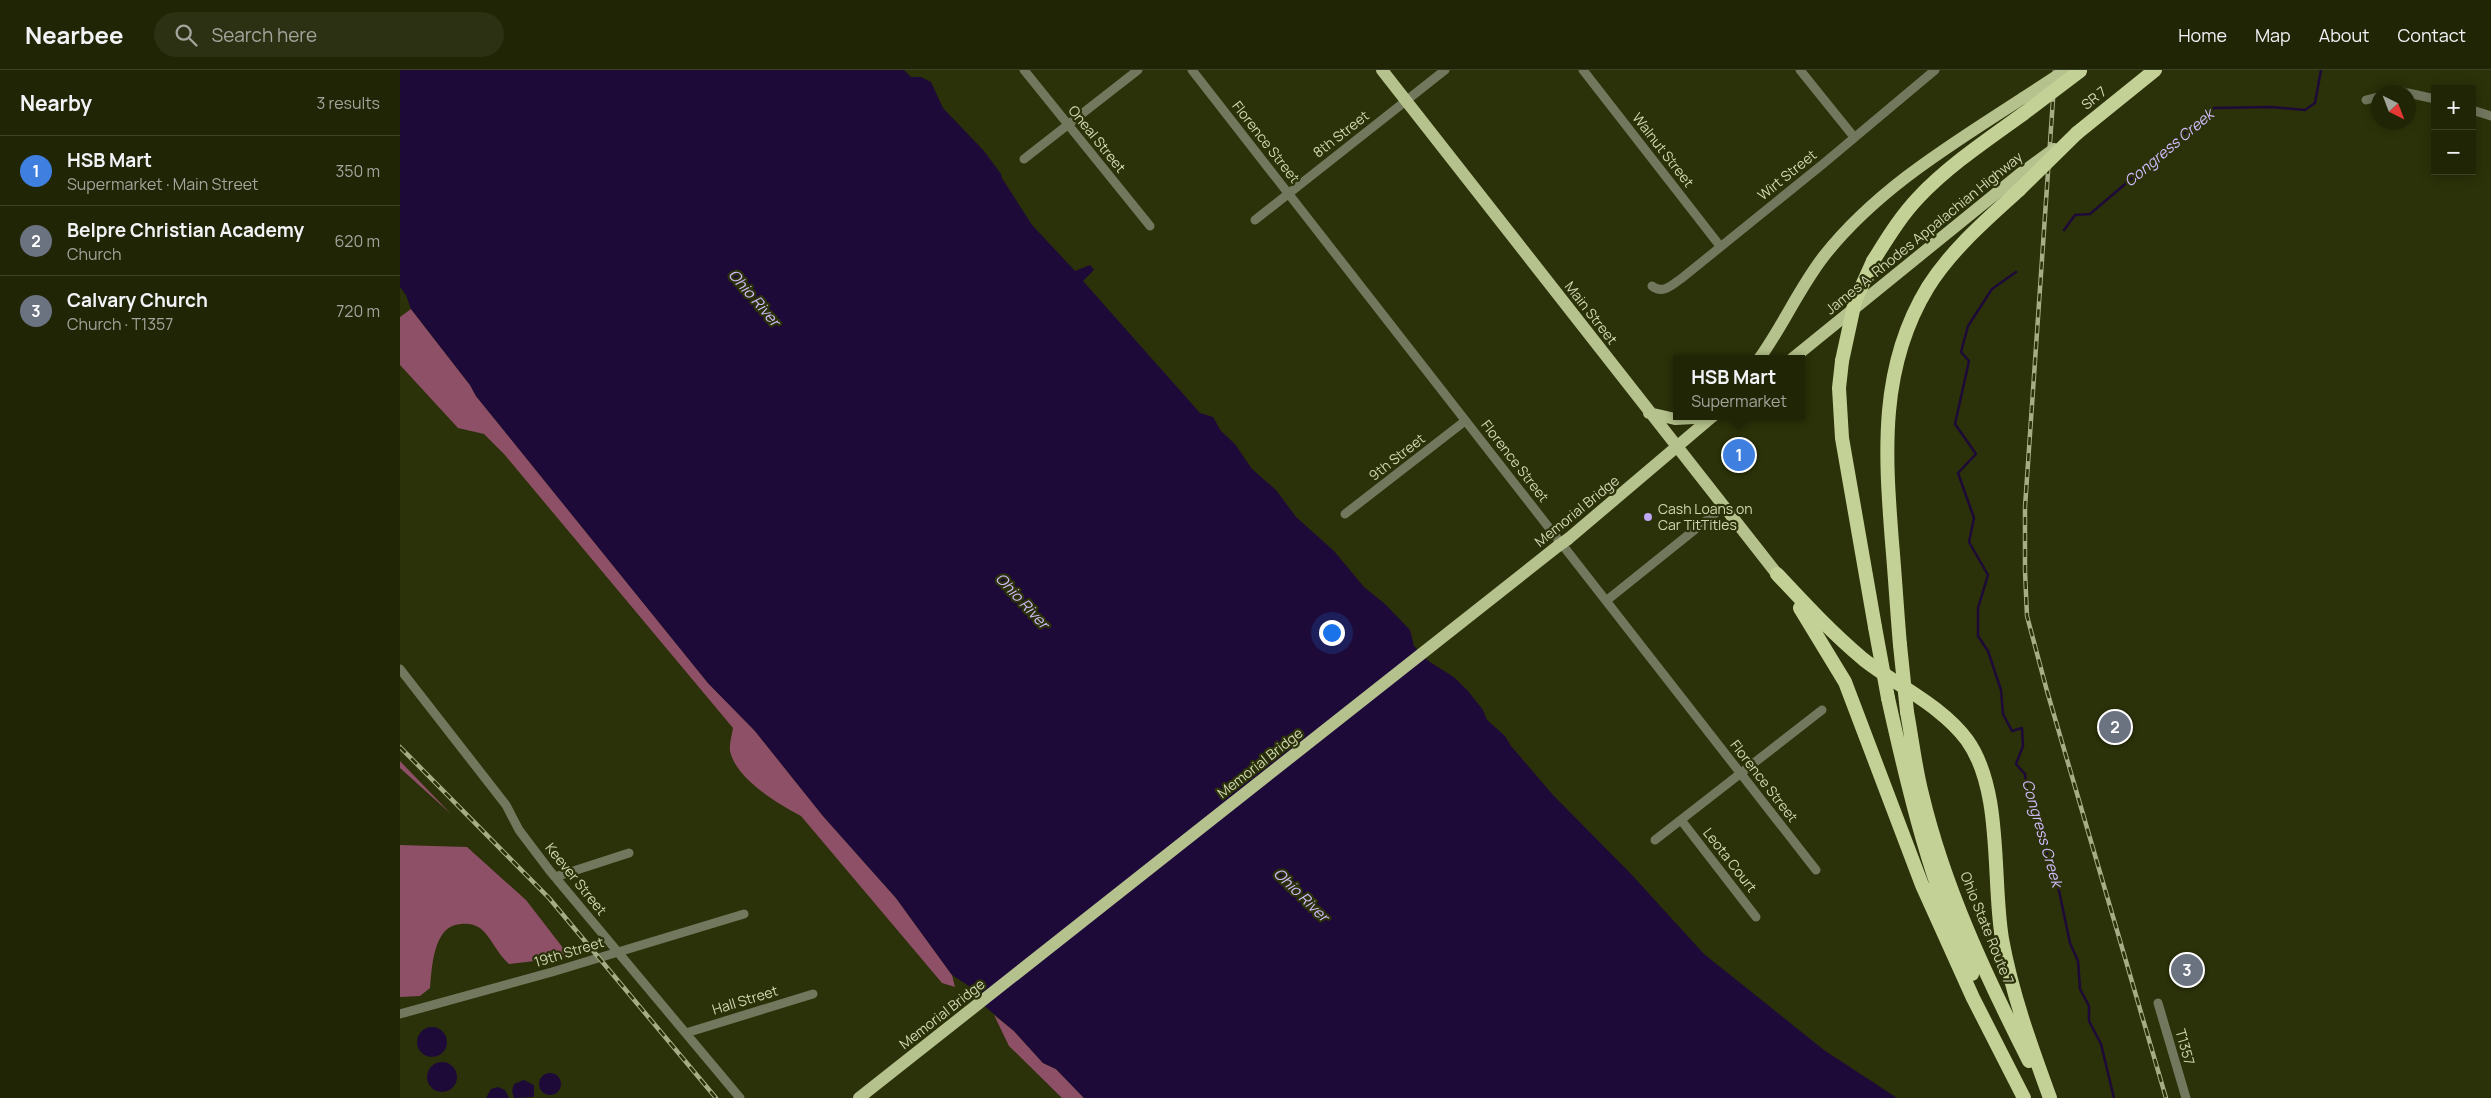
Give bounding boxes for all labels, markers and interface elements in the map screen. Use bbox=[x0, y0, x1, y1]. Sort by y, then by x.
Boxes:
search box bbox=[154, 12, 504, 57]
text: Nearbee bbox=[25, 18, 124, 51]
icon: search bbox=[172, 21, 200, 49]
text: Search here bbox=[212, 22, 317, 48]
text: Home bbox=[2178, 23, 2227, 47]
text: Map bbox=[2255, 23, 2291, 47]
text: About bbox=[2319, 23, 2369, 47]
text: Contact bbox=[2397, 23, 2466, 47]
street label: SR 7 bbox=[2077, 82, 2110, 114]
north arrow bbox=[2371, 85, 2416, 130]
map controls bbox=[2431, 85, 2476, 175]
button: + bbox=[2431, 85, 2476, 130]
text: Nearby bbox=[20, 89, 92, 117]
text: 3 results bbox=[317, 92, 380, 114]
street label: Florence Street bbox=[1228, 97, 1305, 187]
street label: Oneal Street bbox=[1064, 101, 1131, 177]
water label: Congress Creek bbox=[2119, 102, 2220, 191]
street label: 8th Street bbox=[1309, 106, 1373, 161]
street label: Walnut Street bbox=[1628, 109, 1699, 191]
button: − bbox=[2431, 130, 2476, 175]
street label: Wirt Street bbox=[1753, 145, 1820, 204]
text: HSB Mart bbox=[67, 147, 152, 173]
street label: James A. Rhodes Appalachian Highway bbox=[1821, 147, 2027, 318]
text: 1 bbox=[32, 160, 40, 182]
text: 350 m bbox=[335, 160, 380, 182]
text: Supermarket · Main Street bbox=[67, 173, 259, 195]
text: Belpre Christian Academy bbox=[67, 217, 304, 243]
text: 2 bbox=[31, 230, 41, 252]
text: 620 m bbox=[334, 230, 380, 252]
text: Church bbox=[67, 243, 121, 265]
water label: Ohio River bbox=[724, 265, 787, 333]
street label: Main Street bbox=[1561, 277, 1622, 348]
text: Calvary Church bbox=[67, 287, 208, 313]
text: 3 bbox=[31, 300, 41, 322]
text: 720 m bbox=[336, 300, 380, 322]
text: Church · T1357 bbox=[67, 313, 173, 335]
popup bbox=[1673, 355, 1805, 420]
text: HSB Mart bbox=[1691, 364, 1776, 390]
text: Supermarket bbox=[1691, 390, 1787, 412]
street label: Florence Street bbox=[1477, 416, 1554, 506]
street label: 9th Street bbox=[1365, 428, 1429, 485]
pin: 1 bbox=[1723, 436, 1755, 474]
street label: Memorial Bridge bbox=[1530, 471, 1623, 551]
place label: Cash Loans on Car TitTitles bbox=[1658, 499, 1753, 534]
marker: Cash Loans on Car TitTitles bbox=[1642, 511, 1654, 523]
water label: Ohio River bbox=[991, 568, 1056, 635]
your location bbox=[1319, 620, 1345, 646]
pin: 2 bbox=[2099, 708, 2131, 746]
street label: Memorial Bridge bbox=[1213, 723, 1306, 802]
street label: Florence Street bbox=[1726, 736, 1803, 826]
water label: Congress Creek bbox=[2017, 777, 2069, 892]
street label: Leota Court bbox=[1699, 823, 1762, 896]
street label: Keever Street bbox=[541, 839, 612, 919]
water label: Ohio River bbox=[1269, 863, 1336, 928]
street label: Ohio State Route 7 bbox=[1956, 869, 2019, 987]
street label: 19th Street bbox=[532, 932, 606, 971]
pin: 3 bbox=[2171, 951, 2203, 989]
street label: Memorial Bridge bbox=[895, 974, 988, 1053]
street label: Hall Street bbox=[710, 980, 780, 1019]
street label: T1357 bbox=[2171, 1027, 2200, 1067]

